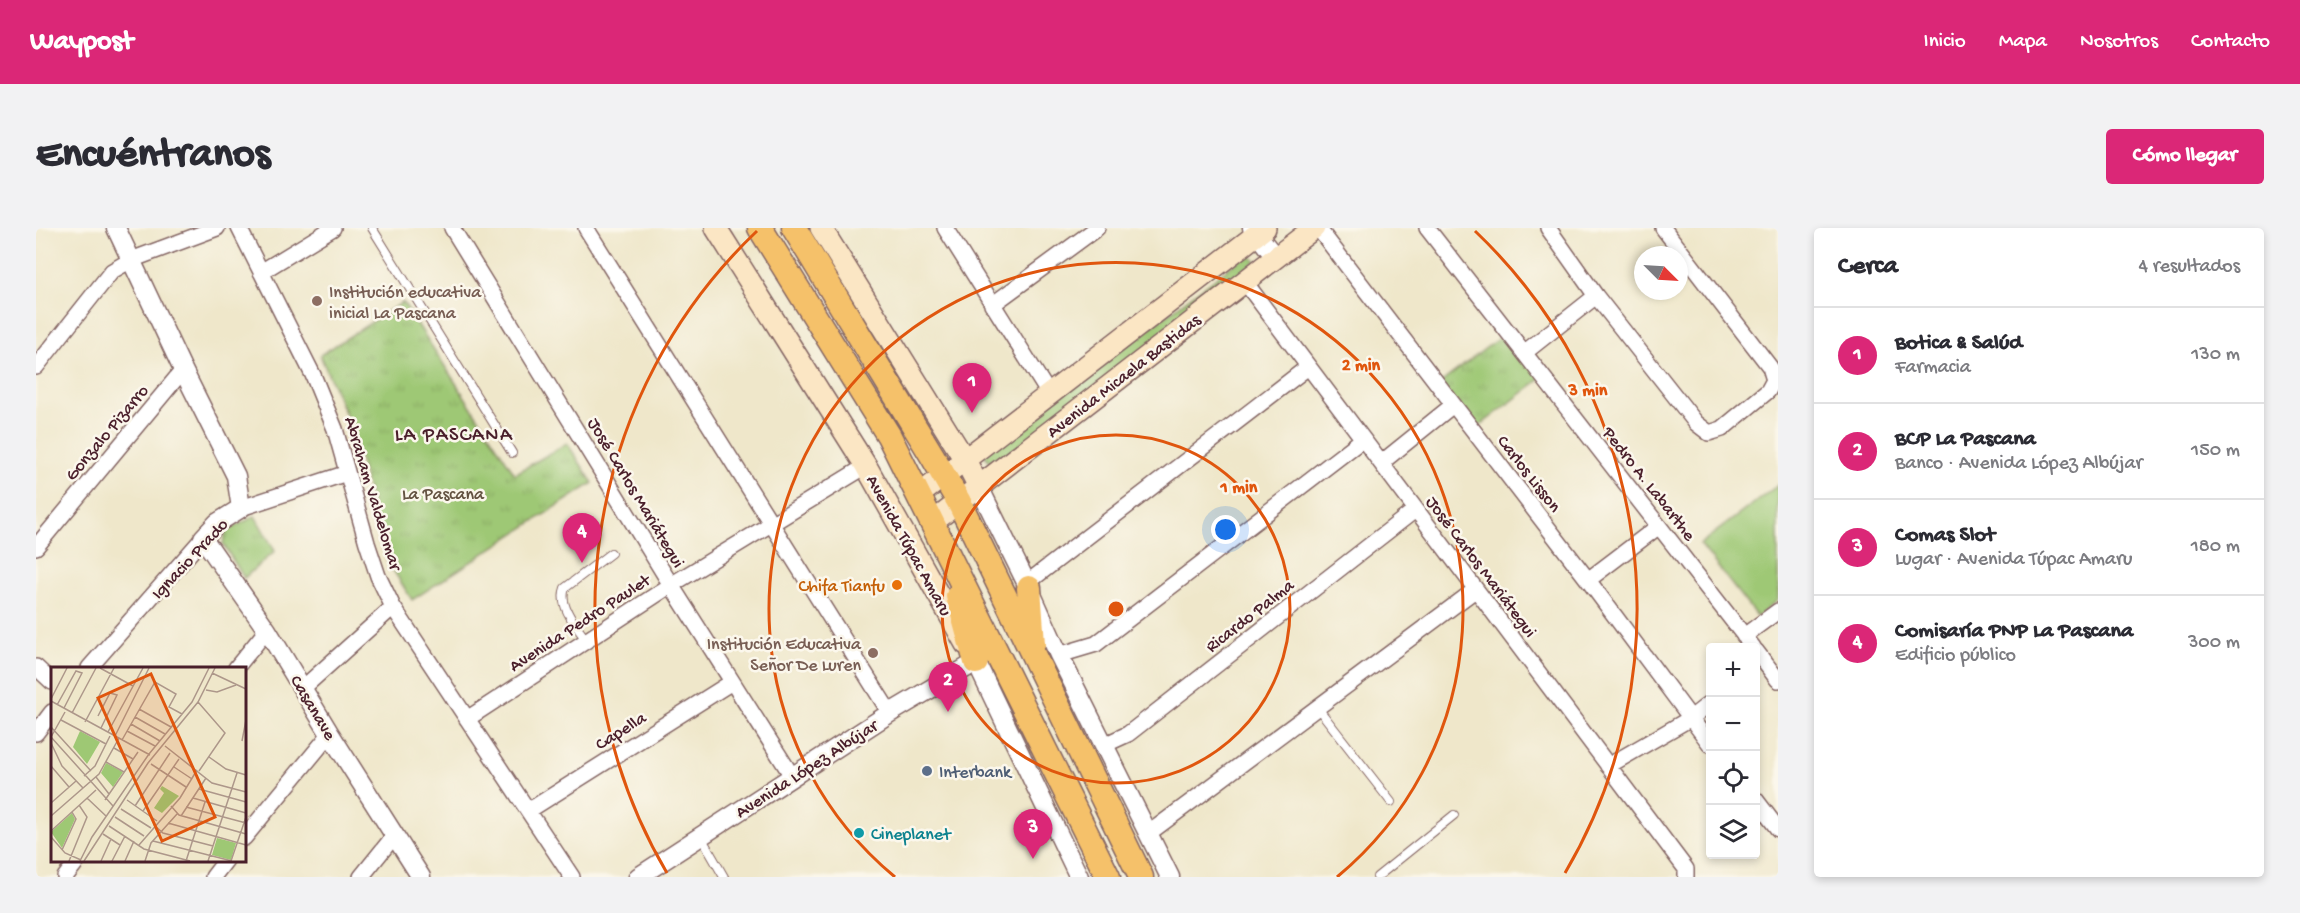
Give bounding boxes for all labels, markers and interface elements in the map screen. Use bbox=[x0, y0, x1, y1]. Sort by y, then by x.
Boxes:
text: Waypost bbox=[30, 26, 133, 59]
text: Inicio bbox=[1924, 30, 1966, 55]
text: Mapa bbox=[1999, 30, 2047, 55]
text: Nosotros bbox=[2080, 30, 2158, 55]
text: Contacto bbox=[2191, 30, 2270, 55]
button: Cómo llegar bbox=[2106, 129, 2264, 184]
text: Encuéntranos bbox=[36, 132, 270, 181]
north arrow bbox=[1634, 246, 1688, 300]
text: Cerca bbox=[1838, 252, 1898, 283]
text: 4 resultados bbox=[2139, 256, 2240, 279]
place label: Institución educativa inicial La Pascana bbox=[329, 283, 482, 325]
marker: Institución educativa inicial La Pascana bbox=[310, 294, 324, 308]
street label: Avenida Micaela Bastidas bbox=[1043, 310, 1207, 444]
text: Botica & Salúd bbox=[1895, 331, 2022, 357]
text: 1 bbox=[1853, 344, 1862, 367]
text: 130 m bbox=[2191, 344, 2240, 367]
text: 2 min bbox=[1342, 356, 1381, 377]
text: Farmacia bbox=[1895, 357, 1971, 380]
pin: 1 bbox=[952, 364, 992, 413]
street label: Gonzalo Pizarro bbox=[62, 381, 154, 486]
text: 3 min bbox=[1568, 381, 1608, 402]
street label: Abraham Valdelomar bbox=[338, 414, 405, 575]
street label: José Carlos Mariátegui bbox=[582, 414, 688, 572]
street label: Pedro A. Labarthe bbox=[1596, 423, 1700, 546]
district label: LA PASCANA bbox=[395, 425, 513, 448]
text: BCP La Pascana bbox=[1895, 427, 2036, 453]
street label: Carlos Lisson bbox=[1491, 432, 1565, 518]
text: 2 bbox=[1853, 440, 1862, 463]
text: 150 m bbox=[2191, 440, 2240, 463]
text: Banco · Avenida López Albújar bbox=[1895, 453, 2143, 476]
street label: Avenida Túpac Amaru bbox=[860, 472, 956, 621]
text: 1 min bbox=[1220, 478, 1258, 499]
park label: La Pascana bbox=[402, 485, 485, 506]
street label: José Carlos Mariátegui bbox=[1420, 493, 1540, 642]
pin: 4 bbox=[562, 514, 602, 563]
street label: Ignacio Prado bbox=[148, 515, 234, 605]
your location bbox=[1211, 515, 1240, 544]
text: Comas Slot bbox=[1895, 523, 1995, 549]
text: 3 bbox=[1852, 536, 1863, 559]
text: 180 m bbox=[2191, 536, 2240, 559]
text: Lugar · Avenida Túpac Amaru bbox=[1895, 549, 2132, 572]
street label: Avenida Pedro Paulet bbox=[506, 570, 656, 678]
street label: Ricardo Palma bbox=[1202, 575, 1300, 658]
place label: Chifa Tianfu bbox=[799, 577, 886, 598]
marker: Chifa Tianfu bbox=[890, 578, 904, 592]
centre of rings bbox=[1106, 599, 1126, 619]
text: Comisaría PNP La Pascana bbox=[1895, 619, 2133, 645]
text: 4 bbox=[1853, 632, 1862, 655]
text: 300 m bbox=[2188, 632, 2240, 655]
place label: Institución Educativa Señor De Luren bbox=[707, 635, 862, 677]
map controls bbox=[1706, 643, 1760, 859]
button: + bbox=[1706, 643, 1760, 697]
text: Edificio público bbox=[1895, 645, 2016, 668]
marker: Institución Educativa Señor De Luren bbox=[866, 646, 880, 660]
pin: 2 bbox=[928, 662, 968, 712]
inset map bbox=[51, 667, 246, 862]
street label: Casanave bbox=[284, 672, 340, 745]
button: − bbox=[1706, 697, 1760, 751]
street label: Capella bbox=[592, 708, 651, 756]
street label: Avenida López Albújar bbox=[732, 715, 884, 824]
button: locate bbox=[1706, 751, 1760, 805]
place label: Interbank bbox=[939, 763, 1013, 784]
marker: Interbank bbox=[920, 764, 934, 778]
button: layers bbox=[1706, 805, 1760, 859]
pin: 3 bbox=[1014, 810, 1052, 859]
place label: Cineplanet bbox=[871, 825, 952, 846]
marker: Cineplanet bbox=[852, 826, 866, 840]

